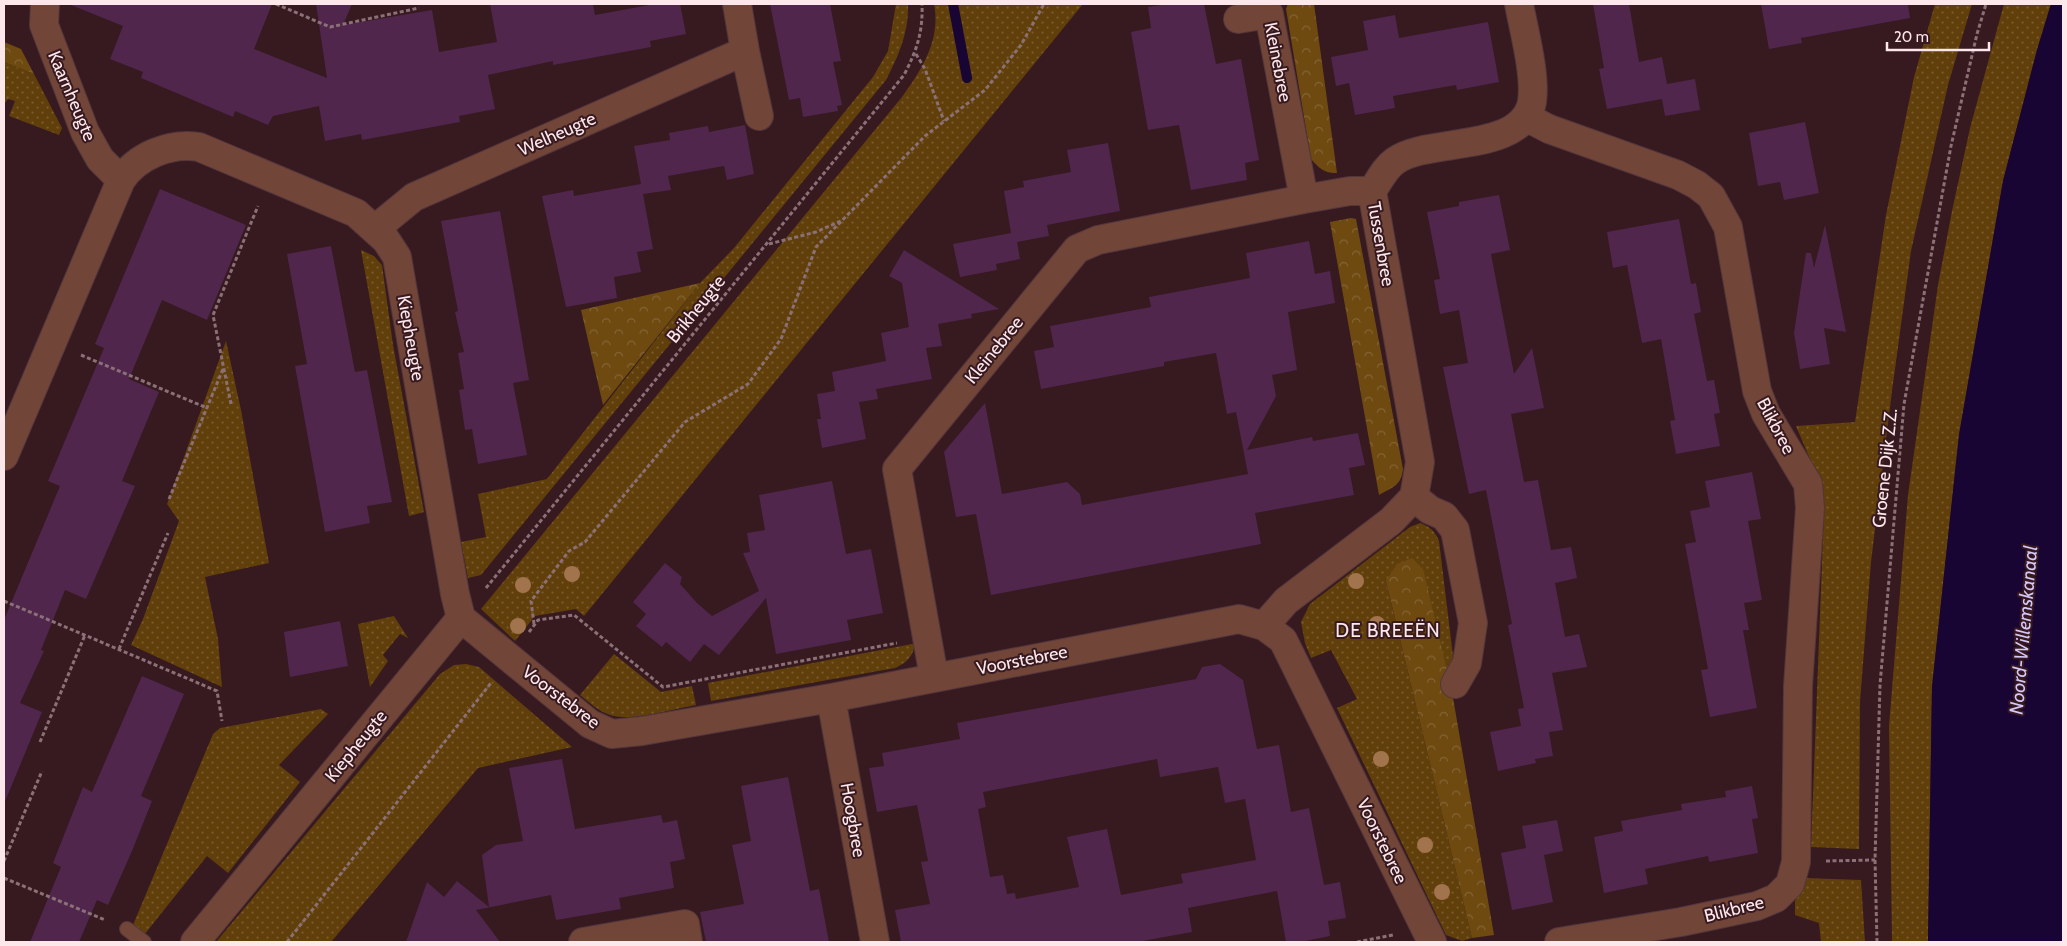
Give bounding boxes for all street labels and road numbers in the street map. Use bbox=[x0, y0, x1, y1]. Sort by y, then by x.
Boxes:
street label: Kleinebree bbox=[1260, 20, 1296, 104]
street label: Kaarnheugte bbox=[43, 48, 101, 144]
street label: Welheugte bbox=[515, 107, 599, 161]
street label: Tussenbree bbox=[1363, 200, 1399, 288]
street label: Brikheugte bbox=[662, 271, 730, 347]
street label: Kiepheugte bbox=[393, 294, 429, 382]
street label: Kleinebree bbox=[960, 312, 1028, 388]
street label: Blikbree bbox=[1752, 394, 1800, 458]
street label: Groene Dijk Z.Z. bbox=[1868, 407, 1902, 529]
street label: Voorstebree bbox=[975, 640, 1069, 680]
street label: Voorstebree bbox=[518, 661, 604, 733]
street label: Kiepheugte bbox=[320, 706, 392, 786]
street label: Hoogbree bbox=[836, 781, 870, 859]
street label: Voorstebree bbox=[1352, 795, 1412, 887]
street label: Blikbree bbox=[1702, 891, 1766, 927]

